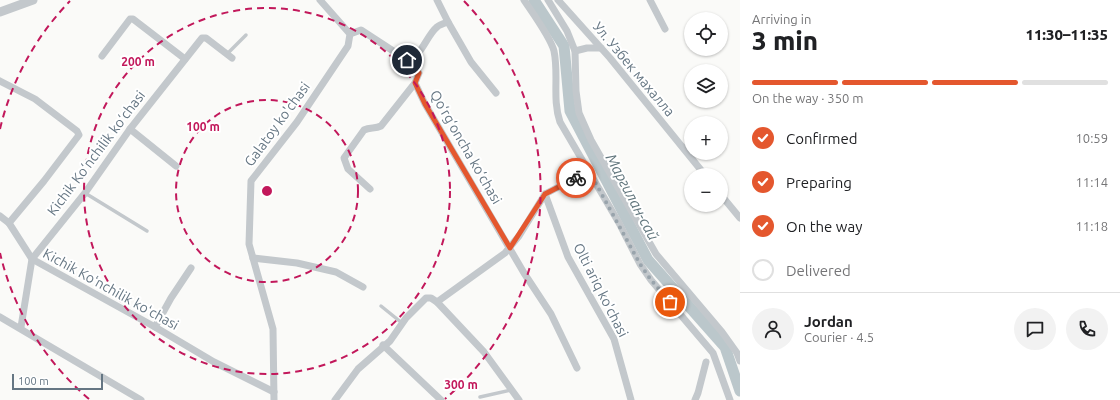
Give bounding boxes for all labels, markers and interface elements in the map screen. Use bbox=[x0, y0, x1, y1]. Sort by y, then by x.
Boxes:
map controls bbox=[684, 12, 728, 212]
button: locate bbox=[684, 12, 728, 56]
text: Arriving in bbox=[752, 12, 811, 26]
street label: Ул. Узбек махалла bbox=[590, 19, 678, 119]
text: 3 min bbox=[752, 26, 818, 55]
text: 11:30–11:35 bbox=[1025, 26, 1108, 43]
pin bbox=[390, 43, 424, 77]
icon: home bbox=[396, 49, 418, 71]
text: 200 m bbox=[121, 55, 155, 68]
button: layers bbox=[684, 64, 728, 108]
street label: Galatoy ko'chasi bbox=[241, 79, 313, 169]
street label: Kichik Ko‘nchilik ko‘chasi bbox=[44, 87, 148, 219]
street label: Qo‘rg‘oncha ko‘chasi bbox=[427, 87, 505, 207]
text: On the way · 350 m bbox=[752, 91, 864, 105]
button: + bbox=[684, 116, 728, 160]
text: 100 m bbox=[186, 120, 220, 133]
icon: check bbox=[752, 127, 774, 149]
text: Confirmed bbox=[786, 130, 858, 147]
text: 10:59 bbox=[1075, 131, 1108, 145]
water label: Маргилан-сай bbox=[603, 151, 662, 243]
courier bbox=[556, 158, 596, 198]
icon: bike bbox=[565, 167, 587, 189]
button: − bbox=[684, 168, 728, 212]
icon: check bbox=[752, 171, 774, 193]
text: Preparing bbox=[786, 174, 852, 191]
text: 11:14 bbox=[1075, 175, 1108, 189]
centre of rings bbox=[260, 184, 274, 198]
icon: check bbox=[752, 215, 774, 237]
text: On the way bbox=[786, 218, 862, 235]
text: 11:18 bbox=[1075, 219, 1108, 233]
street label: Olti ariq ko'chasi bbox=[570, 240, 632, 340]
street label: Kichik Koʻnchilik koʻchasi bbox=[40, 245, 182, 333]
text: Delivered bbox=[786, 262, 851, 279]
pin bbox=[653, 285, 687, 319]
icon: bag bbox=[659, 291, 681, 313]
button: person bbox=[752, 308, 794, 350]
button: chat bbox=[1014, 308, 1056, 350]
button: phone bbox=[1066, 308, 1108, 350]
text: Jordan bbox=[804, 313, 853, 330]
text: Courier · 4.5 bbox=[804, 330, 874, 344]
scale bar bbox=[12, 372, 103, 391]
text: 100 m bbox=[18, 375, 49, 387]
text: 300 m bbox=[444, 378, 478, 391]

